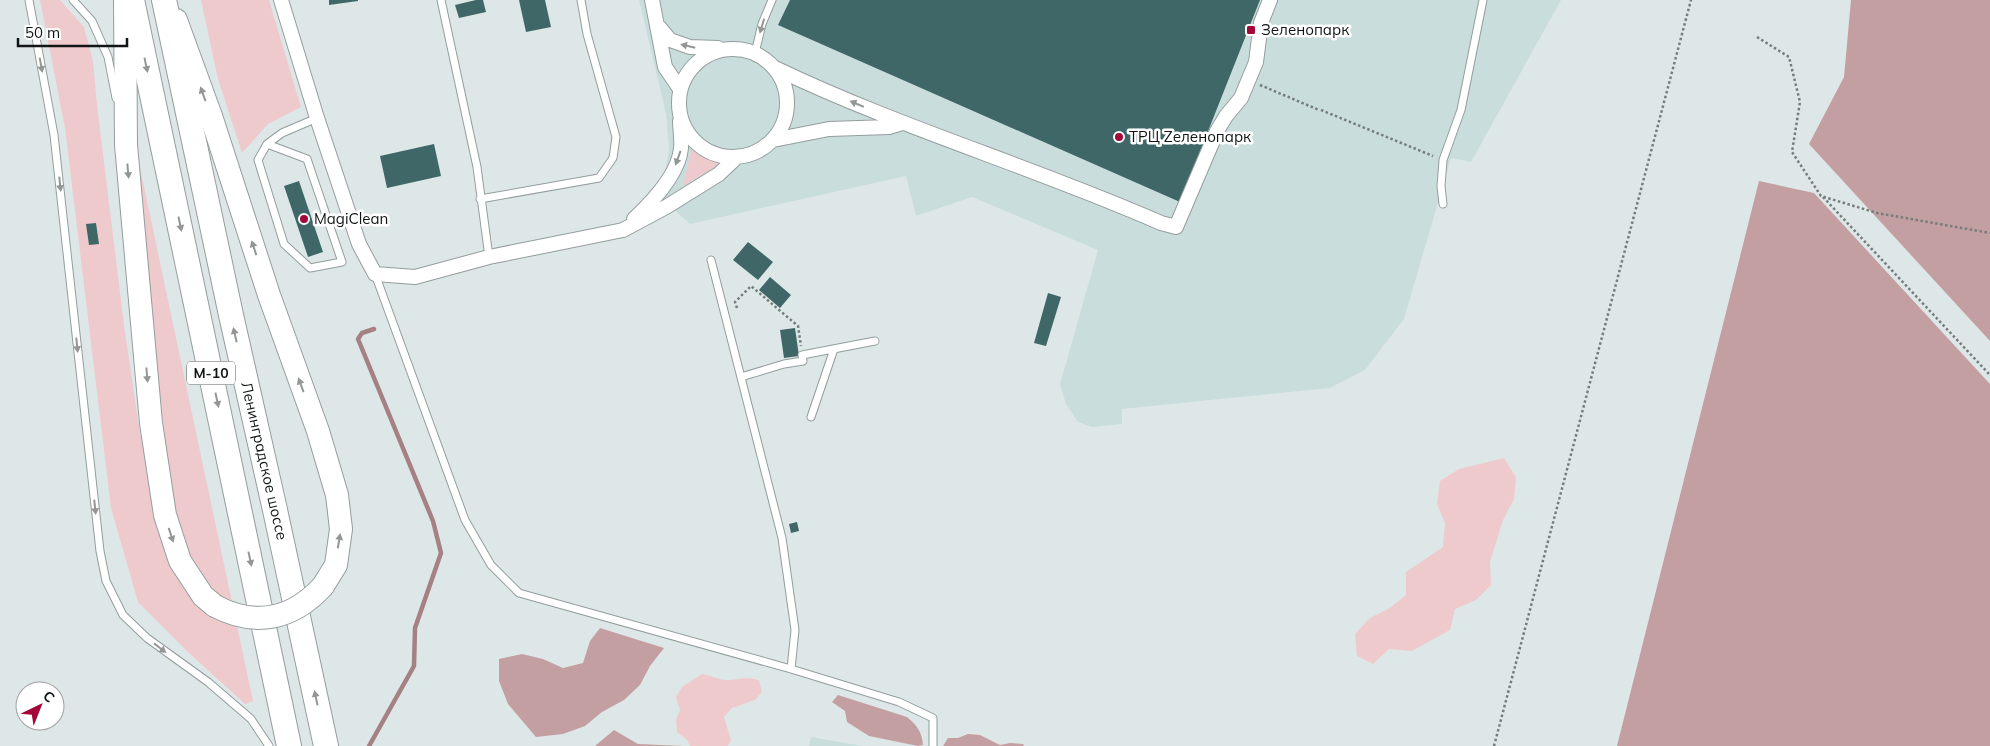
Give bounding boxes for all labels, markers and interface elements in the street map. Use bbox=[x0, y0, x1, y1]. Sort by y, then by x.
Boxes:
scale bar bbox=[18, 15, 126, 47]
one-way arrow bbox=[758, 19, 766, 34]
place label: Зеленопарк bbox=[1261, 20, 1350, 39]
text: 50 m bbox=[25, 23, 60, 42]
marker: Зеленопарк bbox=[1245, 24, 1257, 36]
one-way arrow bbox=[681, 42, 696, 50]
one-way arrow bbox=[142, 57, 150, 72]
one-way arrow bbox=[38, 58, 46, 74]
one-way arrow bbox=[199, 86, 207, 101]
one-way arrow bbox=[850, 100, 864, 108]
place label: ТРЦ Zеленопарк bbox=[1129, 127, 1252, 146]
marker: ТРЦ Zеленопарк bbox=[1113, 131, 1125, 143]
one-way arrow bbox=[674, 151, 682, 166]
one-way arrow bbox=[125, 163, 133, 179]
one-way arrow bbox=[56, 176, 64, 192]
place label: MagiClean bbox=[314, 209, 388, 228]
marker: MagiClean bbox=[298, 213, 310, 225]
one-way arrow bbox=[176, 216, 184, 231]
one-way arrow bbox=[250, 241, 257, 256]
one-way arrow bbox=[231, 327, 239, 342]
one-way arrow bbox=[73, 338, 81, 354]
road number: М-10 bbox=[187, 362, 235, 384]
one-way arrow bbox=[143, 367, 151, 383]
one-way arrow bbox=[297, 377, 304, 392]
street label: Ленинградское шоссе bbox=[237, 380, 292, 542]
one-way arrow bbox=[213, 392, 221, 408]
one-way arrow bbox=[91, 499, 99, 515]
one-way arrow bbox=[168, 528, 176, 543]
one-way arrow bbox=[336, 532, 344, 548]
one-way arrow bbox=[246, 552, 254, 568]
one-way arrow bbox=[153, 642, 166, 653]
north arrow bbox=[15, 681, 65, 731]
text: С bbox=[39, 687, 59, 706]
one-way arrow bbox=[312, 691, 320, 706]

